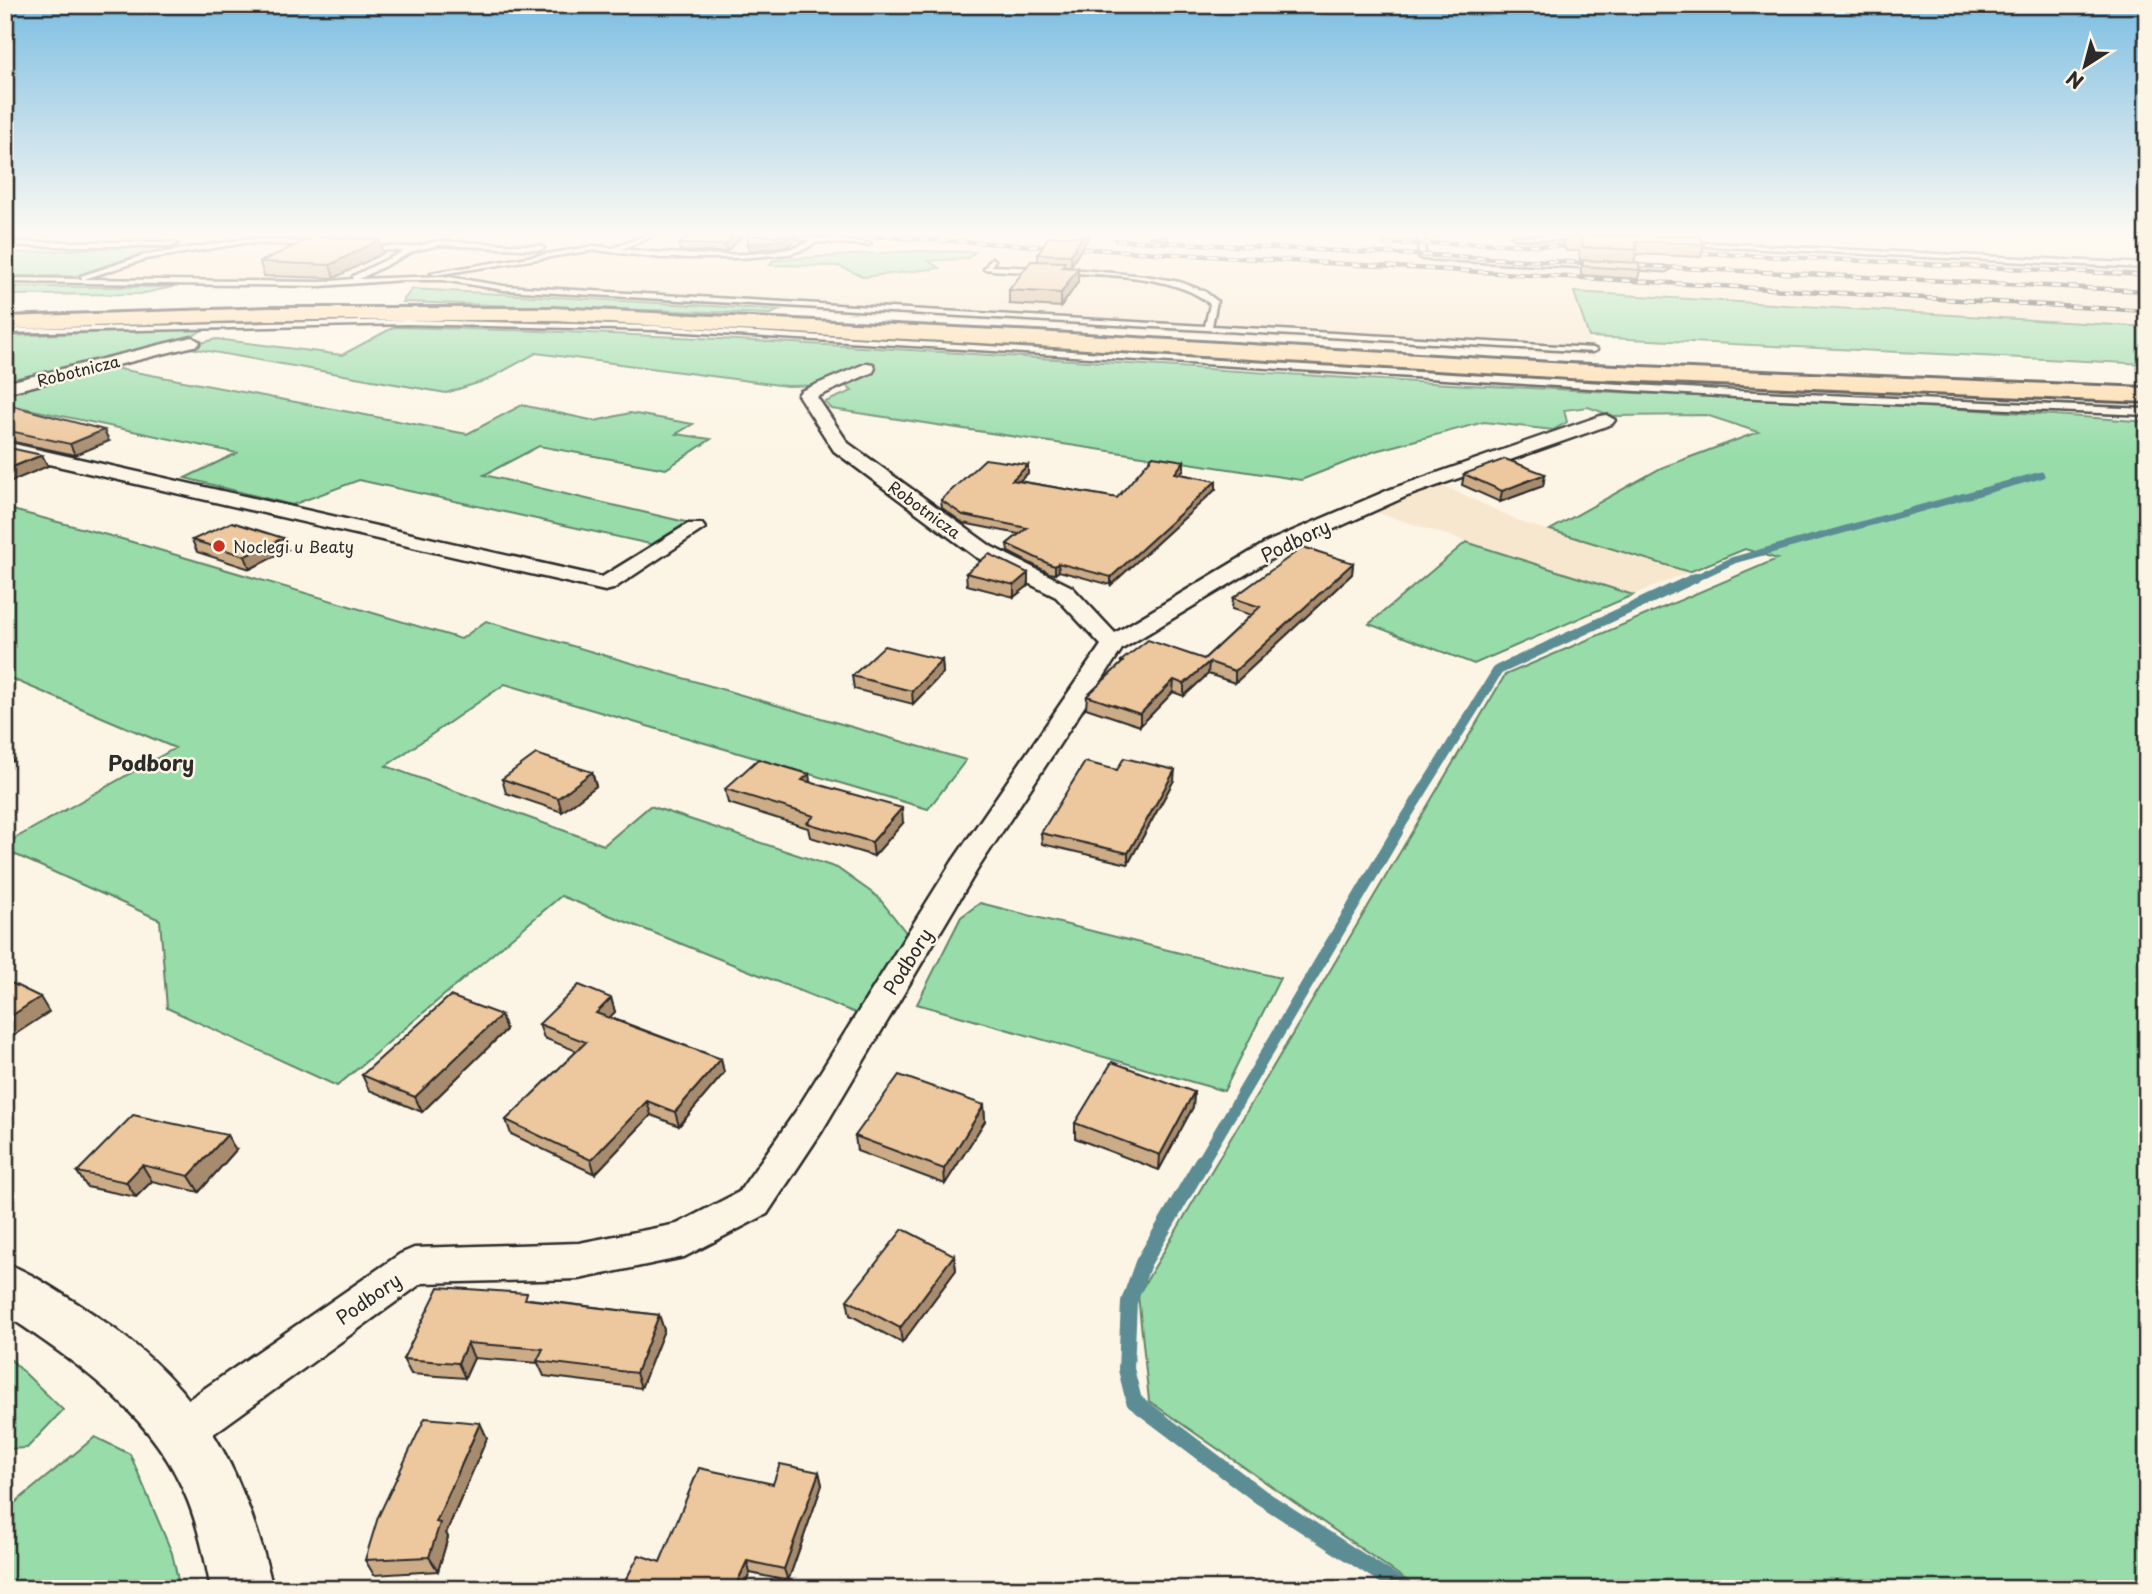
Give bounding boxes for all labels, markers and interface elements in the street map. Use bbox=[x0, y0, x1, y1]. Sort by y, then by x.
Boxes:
north arrow bbox=[2050, 32, 2120, 102]
text: N bbox=[2060, 65, 2089, 96]
street label: Robotnicza bbox=[34, 348, 122, 392]
street label: Robotnicza bbox=[884, 474, 966, 544]
street label: Podbory bbox=[1256, 511, 1334, 569]
place label: Noclegi u Beaty bbox=[233, 534, 354, 558]
marker: Noclegi u Beaty bbox=[211, 538, 227, 554]
district label: Podbory bbox=[108, 746, 194, 778]
street label: Podbory bbox=[876, 922, 938, 1000]
street label: Podbory bbox=[330, 1265, 406, 1331]

